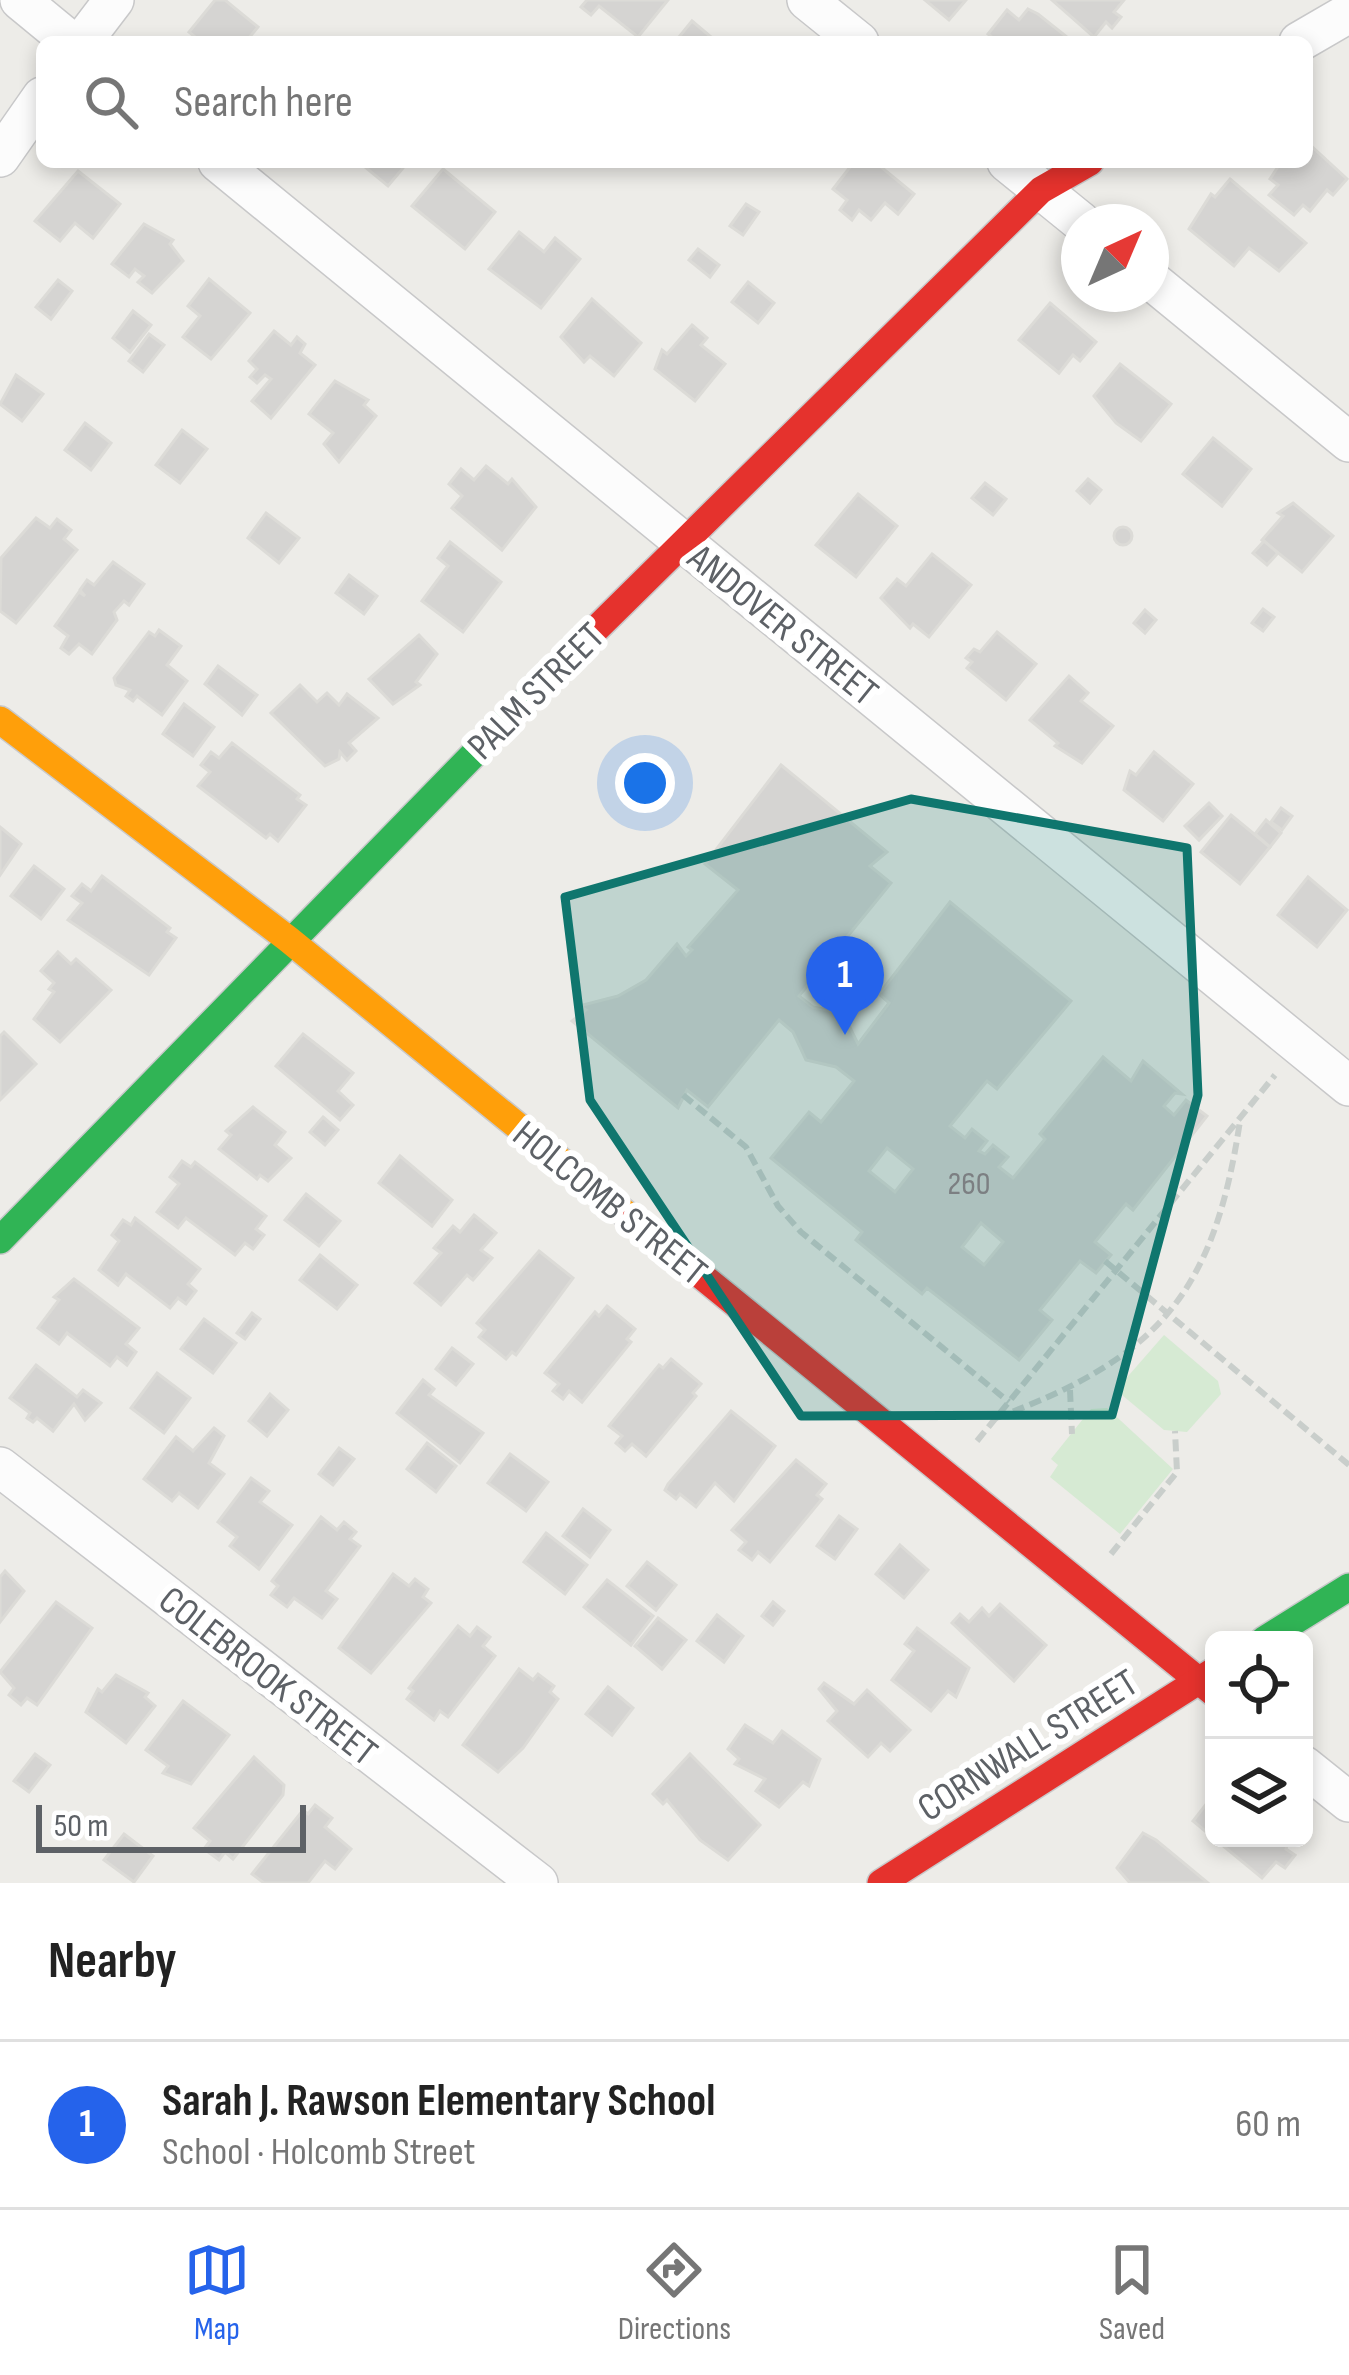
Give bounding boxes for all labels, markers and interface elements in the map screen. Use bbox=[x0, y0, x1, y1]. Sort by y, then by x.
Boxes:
search box bbox=[36, 36, 1313, 168]
icon: search bbox=[78, 69, 144, 135]
text: Search here bbox=[174, 75, 353, 130]
north arrow bbox=[1061, 204, 1169, 312]
street label: ANDOVER STREET bbox=[677, 534, 887, 717]
street label: PALM STREET bbox=[459, 614, 615, 770]
your location bbox=[615, 753, 675, 813]
pin: 1 bbox=[806, 936, 884, 1035]
street label: HOLCOMB STREET bbox=[503, 1112, 716, 1296]
house number: 260 bbox=[948, 1164, 990, 1204]
street label: COLEBROOK STREET bbox=[149, 1577, 386, 1777]
map controls bbox=[1205, 1631, 1313, 1847]
button: locate bbox=[1205, 1631, 1313, 1739]
street label: CORNWALL STREET bbox=[910, 1660, 1147, 1832]
button: layers bbox=[1205, 1739, 1313, 1847]
scale bar bbox=[36, 1799, 306, 1852]
text: 50 m bbox=[54, 1806, 108, 1846]
text: Nearby bbox=[48, 1931, 177, 1992]
text: Sarah J. Rawson Elementary School bbox=[162, 2074, 715, 2129]
text: 1 bbox=[79, 2101, 95, 2148]
text: 60 m bbox=[1235, 2101, 1301, 2148]
text: School · Holcomb Street bbox=[162, 2129, 475, 2176]
tab: Map bbox=[184, 2237, 250, 2349]
tab: Directions bbox=[618, 2237, 731, 2349]
tab: Saved bbox=[1099, 2237, 1165, 2349]

